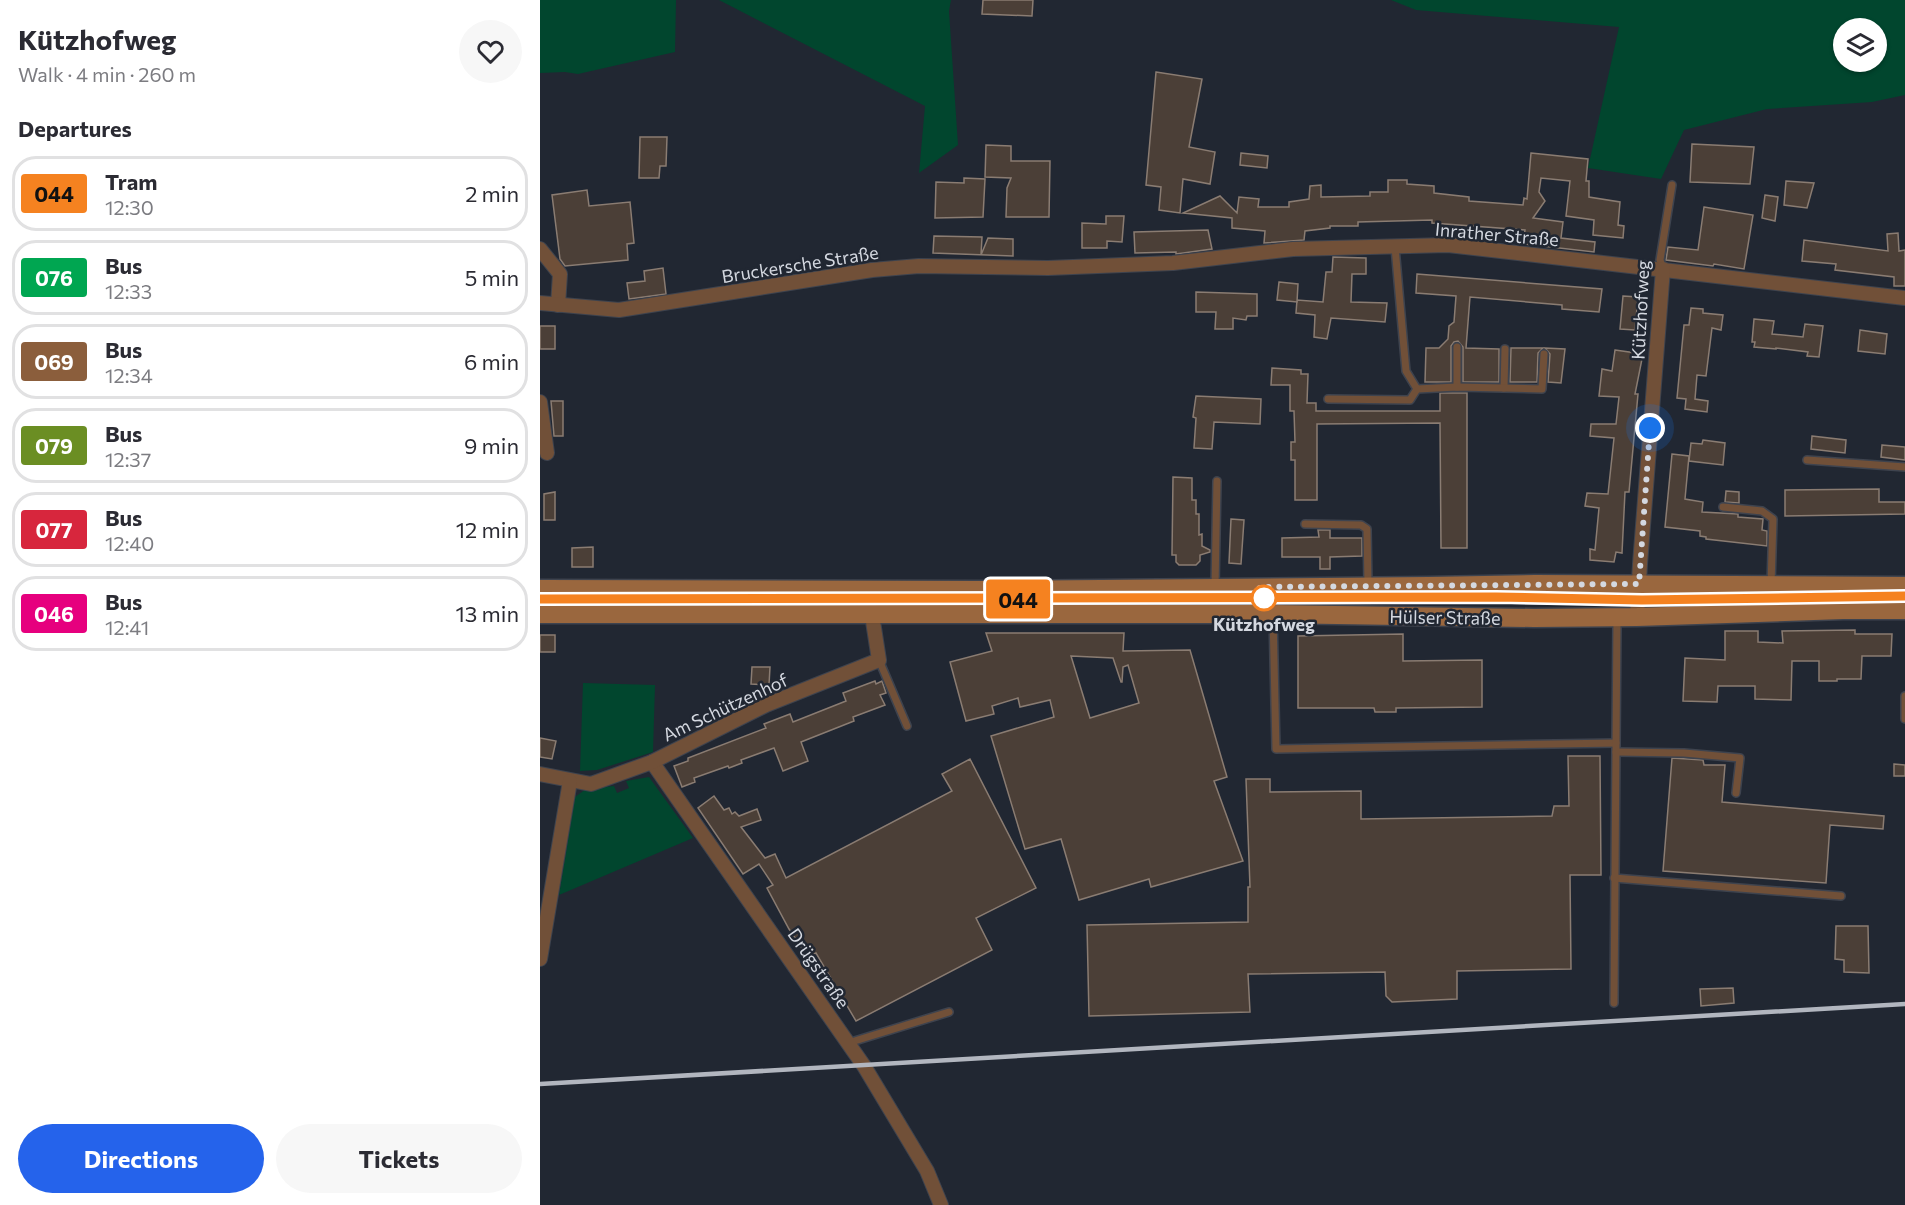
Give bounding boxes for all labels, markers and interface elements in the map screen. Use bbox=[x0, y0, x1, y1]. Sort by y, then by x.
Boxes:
map controls bbox=[1833, 18, 1887, 72]
button: layers bbox=[1833, 18, 1887, 72]
button: heart bbox=[459, 20, 522, 83]
text: Kützhofweg bbox=[18, 22, 176, 56]
text: Walk · 4 min · 260 m bbox=[18, 62, 196, 86]
text: Departures bbox=[18, 115, 132, 142]
text: Tram bbox=[105, 168, 157, 195]
text: 2 min bbox=[465, 180, 519, 207]
text: 044 bbox=[34, 181, 74, 206]
text: 12:30 bbox=[105, 195, 154, 219]
street label: Inrather Straße bbox=[1434, 218, 1560, 250]
street label: Bruckersche Straße bbox=[720, 241, 880, 287]
text: Bus bbox=[105, 252, 142, 279]
street label: Kützhofweg bbox=[1626, 259, 1654, 360]
text: 5 min bbox=[465, 264, 519, 291]
text: 076 bbox=[35, 265, 73, 290]
text: 12:33 bbox=[105, 279, 152, 303]
text: Bus bbox=[105, 336, 142, 363]
text: 6 min bbox=[464, 348, 519, 375]
text: 069 bbox=[34, 349, 74, 374]
text: 12:34 bbox=[105, 363, 153, 387]
your location bbox=[1635, 413, 1665, 443]
text: Bus bbox=[105, 420, 142, 447]
text: 9 min bbox=[464, 432, 519, 459]
text: 079 bbox=[35, 433, 73, 458]
text: 12:37 bbox=[105, 447, 151, 471]
text: Bus bbox=[105, 504, 142, 531]
text: 12 min bbox=[456, 516, 519, 543]
text: 077 bbox=[36, 517, 72, 542]
text: 12:40 bbox=[105, 531, 154, 555]
line badge: 044 bbox=[984, 580, 1052, 618]
marker: Kützhofweg bbox=[1251, 585, 1277, 611]
text: 044 bbox=[998, 587, 1038, 612]
text: Bus bbox=[105, 588, 142, 615]
text: 13 min bbox=[455, 600, 519, 627]
text: 046 bbox=[34, 601, 74, 626]
street label: Hülser Straße bbox=[1389, 605, 1501, 629]
place label: Kützhofweg bbox=[1213, 613, 1315, 635]
text: 12:41 bbox=[105, 615, 149, 639]
street label: Am Schützenhof bbox=[659, 668, 792, 746]
street label: Drügstraße bbox=[783, 924, 855, 1012]
button: Directions bbox=[18, 1124, 264, 1193]
button: Tickets bbox=[276, 1124, 522, 1193]

